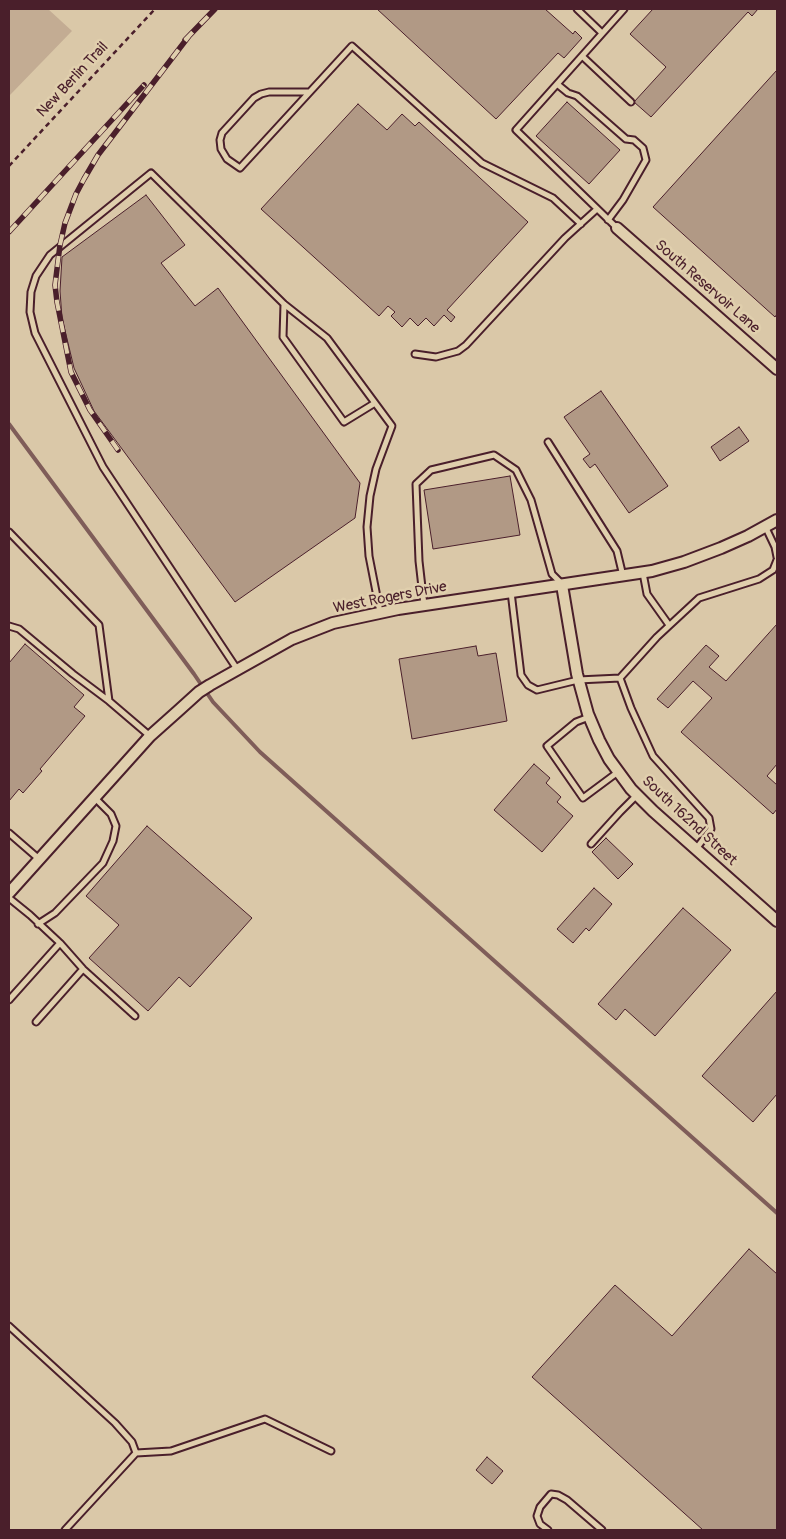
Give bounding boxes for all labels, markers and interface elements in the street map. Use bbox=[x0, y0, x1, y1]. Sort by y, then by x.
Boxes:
street label: New Berlin Trail bbox=[34, 39, 112, 121]
street label: South Reservoir Lane bbox=[651, 237, 763, 337]
street label: West Rogers Drive bbox=[332, 578, 448, 618]
street label: South 162nd Street bbox=[638, 772, 740, 870]

